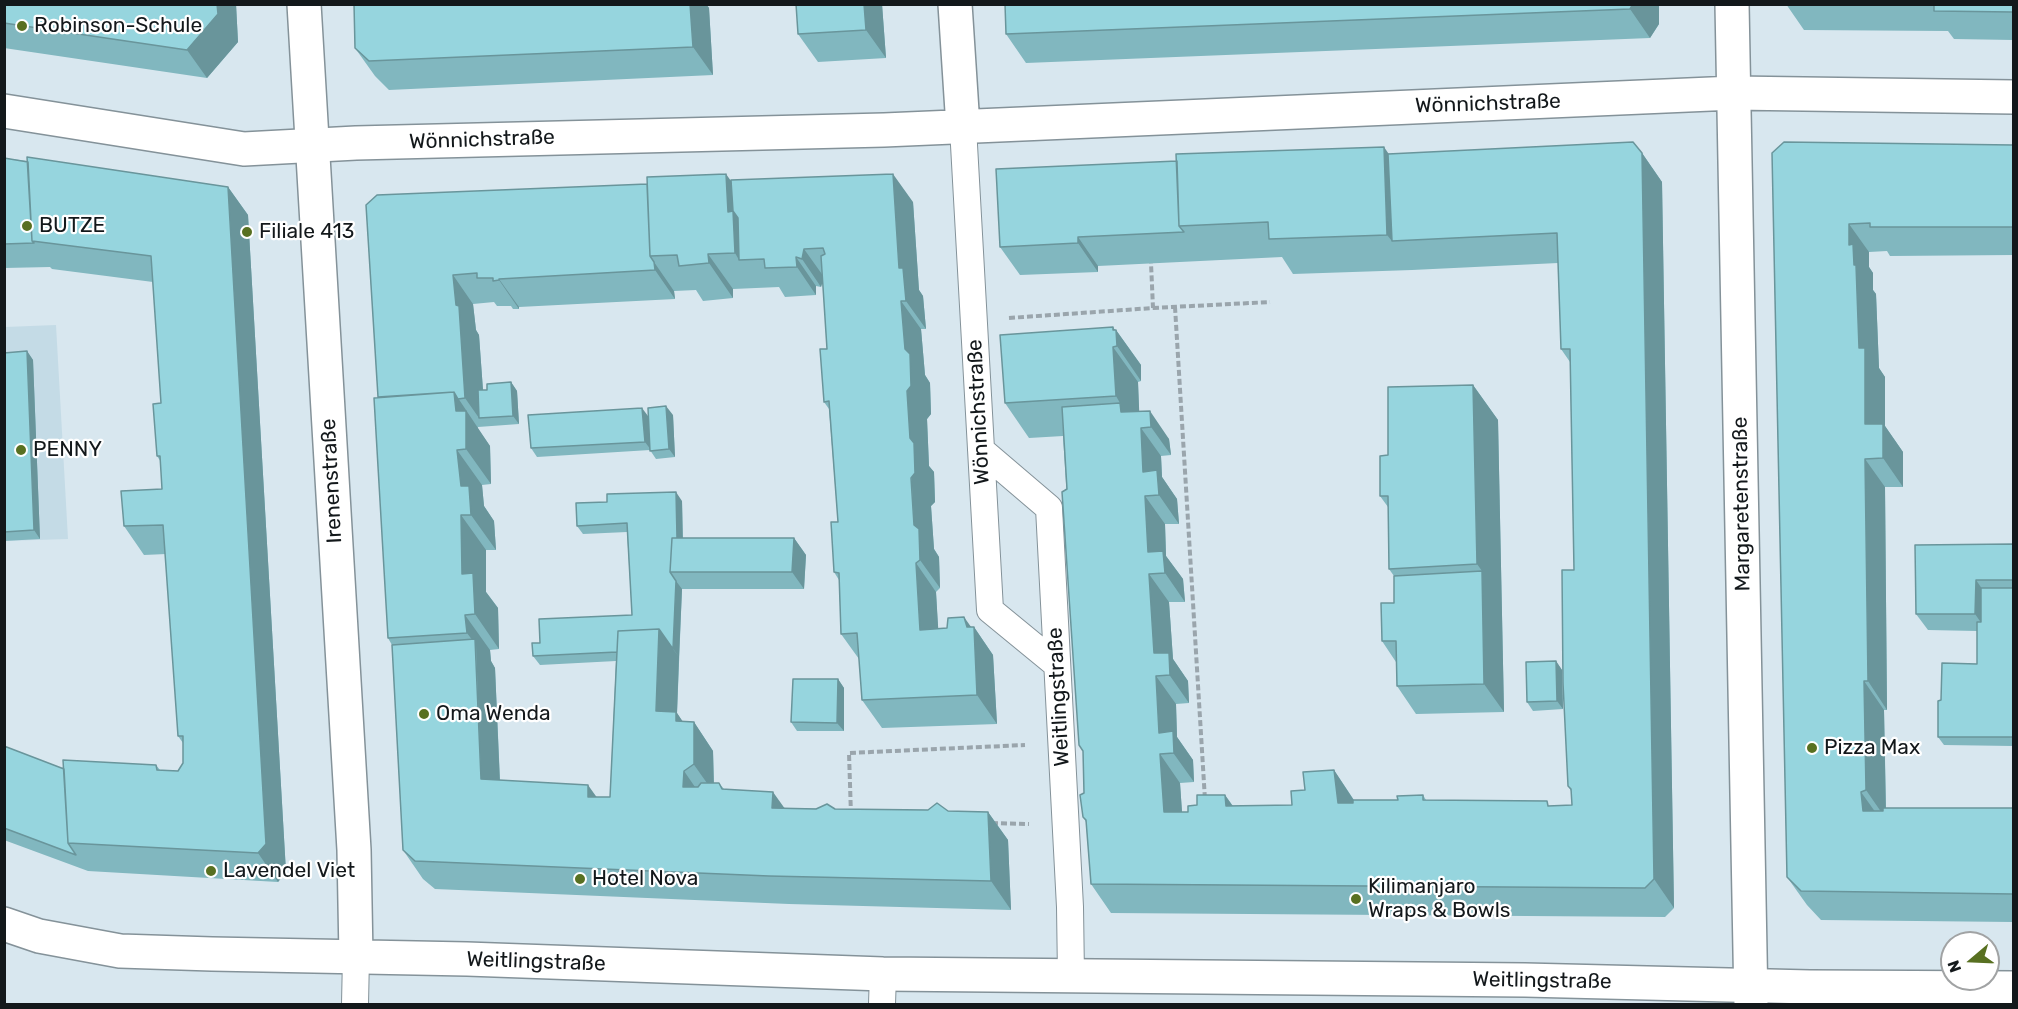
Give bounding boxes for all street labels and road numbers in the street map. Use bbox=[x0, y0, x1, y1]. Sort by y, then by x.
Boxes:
street label: Wönnichstraße bbox=[1415, 89, 1561, 119]
street label: Wönnichstraße bbox=[409, 125, 555, 155]
street label: Wönnichstraße bbox=[963, 339, 995, 485]
street label: Margaretenstraße bbox=[1728, 416, 1756, 592]
street label: Irenenstraße bbox=[316, 418, 348, 544]
street label: Weitlingstraße bbox=[1043, 627, 1075, 767]
street label: Weitlingstraße bbox=[466, 947, 606, 977]
street label: Weitlingstraße bbox=[1472, 967, 1612, 995]

